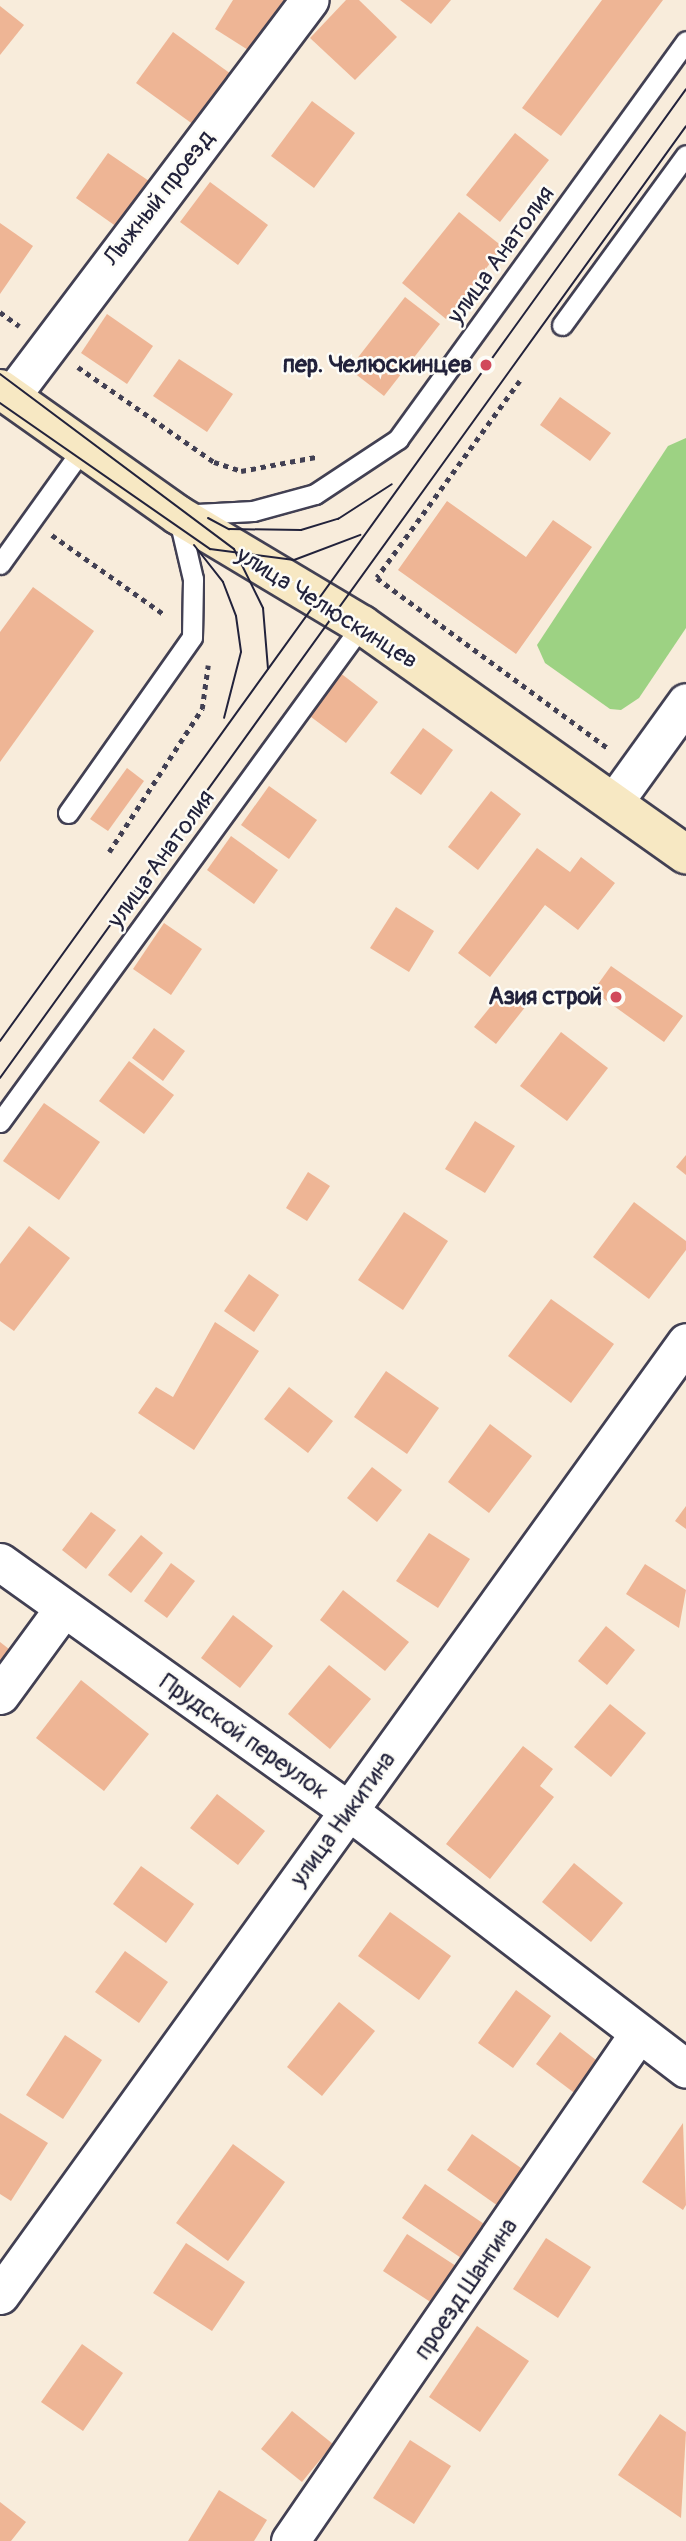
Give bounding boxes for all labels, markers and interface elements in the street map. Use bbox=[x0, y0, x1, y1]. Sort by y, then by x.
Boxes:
street label: Лыжный проезд bbox=[97, 125, 221, 271]
street label: улица Анатолия bbox=[441, 181, 561, 329]
place label: пер. Челюскинцев bbox=[283, 351, 472, 379]
marker: пер. Челюскинцев bbox=[478, 357, 494, 373]
street label: улица Челюскинцев bbox=[231, 541, 423, 675]
street label: улица Анатолия bbox=[101, 785, 221, 933]
place label: Азия строй bbox=[488, 983, 602, 1011]
marker: Азия строй bbox=[608, 989, 624, 1005]
street label: Прудской переулок bbox=[154, 1668, 334, 1806]
street label: улица Никитина bbox=[284, 1746, 402, 1892]
street label: проезд Шангина bbox=[408, 2213, 524, 2365]

